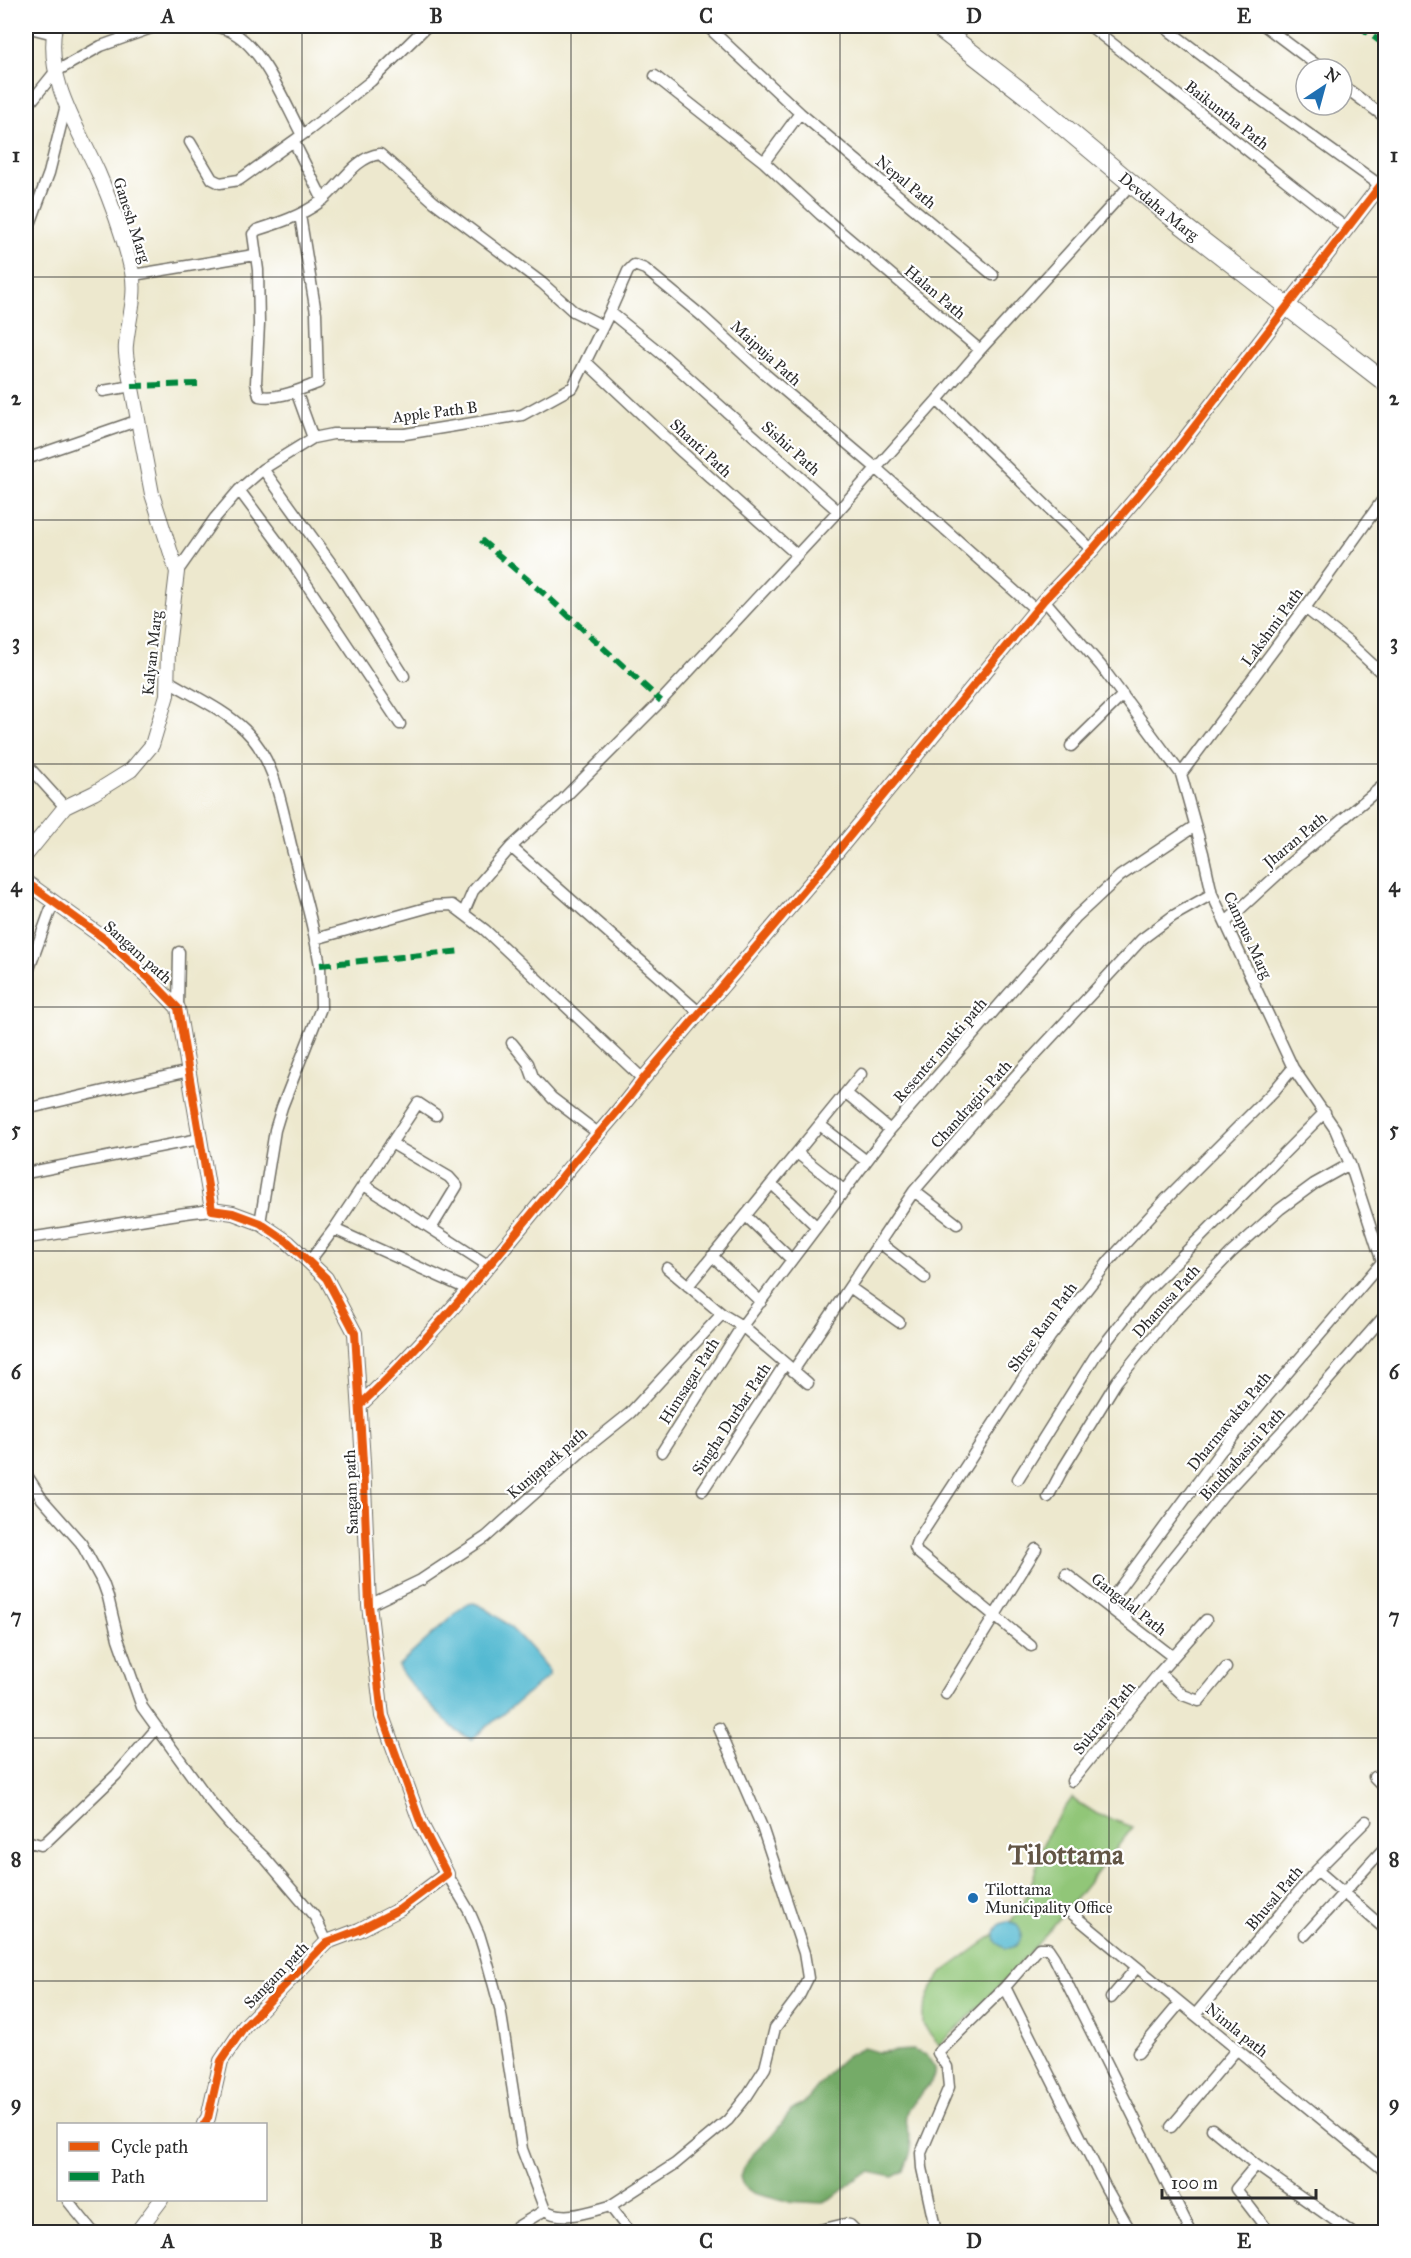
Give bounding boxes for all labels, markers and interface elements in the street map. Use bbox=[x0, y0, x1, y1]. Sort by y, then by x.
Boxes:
text: A bbox=[159, 4, 175, 28]
text: B bbox=[429, 4, 443, 28]
text: C bbox=[699, 4, 713, 28]
text: D bbox=[966, 4, 982, 28]
text: E bbox=[1237, 4, 1252, 28]
north arrow bbox=[1294, 57, 1354, 117]
text: N bbox=[1321, 64, 1344, 87]
street label: Baikuntha Path bbox=[1181, 76, 1273, 154]
text: 1 bbox=[12, 143, 20, 167]
text: 1 bbox=[1390, 143, 1398, 167]
street label: Nepal Path bbox=[872, 151, 940, 213]
street label: Devdaha Marg bbox=[1115, 168, 1203, 245]
street label: Ganesh Marg bbox=[108, 175, 155, 266]
street label: Halan Path bbox=[901, 261, 970, 323]
street label: Maipuja Path bbox=[727, 316, 805, 390]
text: 2 bbox=[11, 386, 22, 410]
text: 2 bbox=[1389, 386, 1400, 410]
street label: Apple Path B bbox=[391, 397, 478, 427]
street label: Shanti Path bbox=[666, 415, 736, 481]
street label: Sishir Path bbox=[758, 417, 824, 479]
street label: Lakshmi Path bbox=[1237, 584, 1307, 670]
street label: Kalyan Marg bbox=[138, 609, 167, 696]
text: 3 bbox=[12, 630, 20, 655]
text: 3 bbox=[1390, 630, 1398, 655]
street label: Jharan Path bbox=[1258, 808, 1331, 874]
text: 4 bbox=[10, 873, 22, 898]
text: 4 bbox=[1388, 873, 1400, 898]
street label: Campus Marg bbox=[1219, 889, 1277, 982]
street label: Sangam path bbox=[99, 916, 176, 988]
street label: Resenter mukti path bbox=[889, 994, 991, 1106]
street label: Chandragiri Path bbox=[927, 1056, 1016, 1153]
text: 5 bbox=[11, 1117, 21, 1141]
text: 5 bbox=[1389, 1117, 1399, 1141]
street label: Dhanusa Path bbox=[1128, 1261, 1204, 1341]
street label: Shree Ram Path bbox=[1003, 1279, 1081, 1375]
street label: Himsagar Path bbox=[655, 1334, 724, 1428]
street label: Singha Durbar Path bbox=[688, 1359, 775, 1479]
text: 6 bbox=[11, 1360, 23, 1384]
text: 6 bbox=[1389, 1360, 1401, 1384]
street label: Dharmavakta Path bbox=[1183, 1368, 1275, 1474]
street label: Bindhabasini Path bbox=[1195, 1403, 1289, 1504]
street label: Kunjapark path bbox=[503, 1423, 591, 1503]
street label: Sangam path bbox=[340, 1449, 363, 1535]
street label: Gangalal Path bbox=[1087, 1569, 1171, 1640]
text: 7 bbox=[11, 1604, 22, 1628]
text: 7 bbox=[1389, 1604, 1400, 1628]
street label: Sukraraj Path bbox=[1069, 1678, 1139, 1758]
district label: Tilottama bbox=[1008, 1837, 1125, 1872]
text: 8 bbox=[11, 1847, 21, 1871]
text: 8 bbox=[1389, 1847, 1399, 1871]
street label: Bhusal Path bbox=[1242, 1862, 1307, 1934]
place label: Tilottama Municipality Office bbox=[985, 1880, 1113, 1917]
marker: Tilottama Municipality Office bbox=[966, 1891, 980, 1905]
street label: Sangam path bbox=[240, 1938, 313, 2013]
street label: Nimla path bbox=[1202, 1999, 1272, 2061]
text: 9 bbox=[11, 2091, 21, 2116]
text: 9 bbox=[1389, 2091, 1399, 2116]
legend bbox=[57, 2123, 267, 2201]
text: Cycle path bbox=[111, 2136, 188, 2158]
scale bar bbox=[1162, 2162, 1316, 2200]
text: Path bbox=[111, 2166, 145, 2188]
text: 100 m bbox=[1171, 2172, 1218, 2194]
text: A bbox=[159, 2229, 175, 2253]
text: B bbox=[429, 2229, 443, 2253]
text: C bbox=[699, 2229, 713, 2253]
text: D bbox=[966, 2229, 982, 2253]
text: E bbox=[1237, 2229, 1252, 2253]

